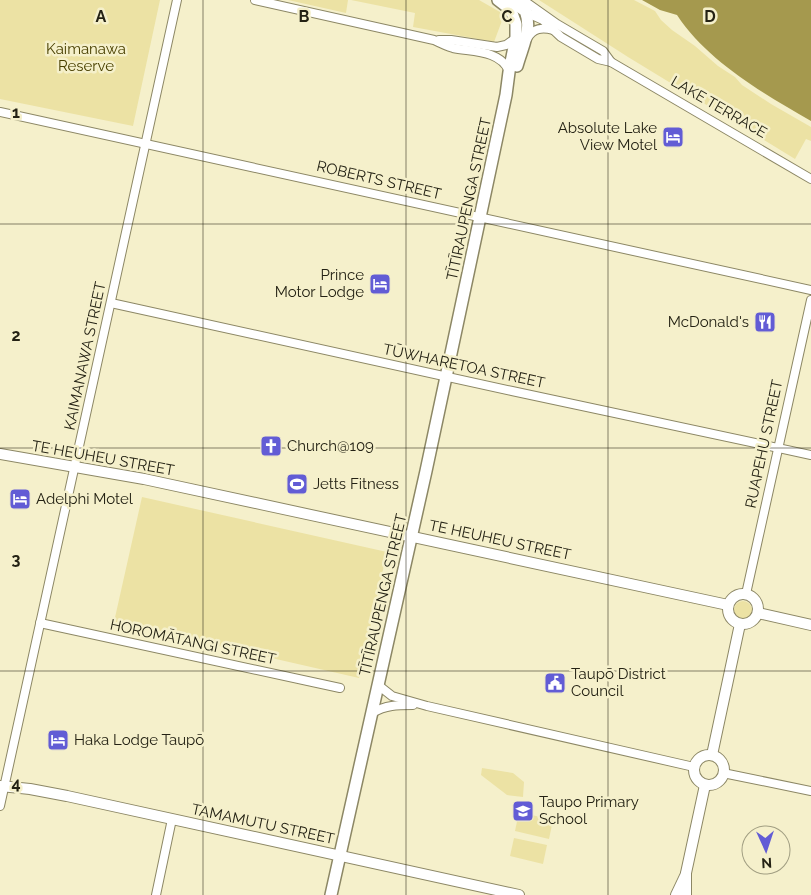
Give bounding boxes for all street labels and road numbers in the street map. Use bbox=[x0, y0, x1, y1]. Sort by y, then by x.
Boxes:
street label: LAKE TERRACE bbox=[668, 72, 770, 142]
street label: TĪTĪRAUPENGA STREET bbox=[443, 116, 495, 282]
street label: ROBERTS STREET bbox=[315, 157, 443, 203]
street label: KAIMANAWA STREET bbox=[60, 280, 110, 432]
street label: TŪWHARETOA STREET bbox=[381, 340, 547, 392]
street label: RUAPEHU STREET bbox=[742, 378, 786, 510]
street label: TE HEUHEU STREET bbox=[30, 437, 176, 479]
street label: TĪTĪRAUPENGA STREET bbox=[356, 512, 410, 678]
street label: TE HEUHEU STREET bbox=[427, 516, 573, 564]
street label: HOROMĀTANGI STREET bbox=[108, 616, 278, 668]
street label: TAMAMUTU STREET bbox=[190, 800, 336, 848]

